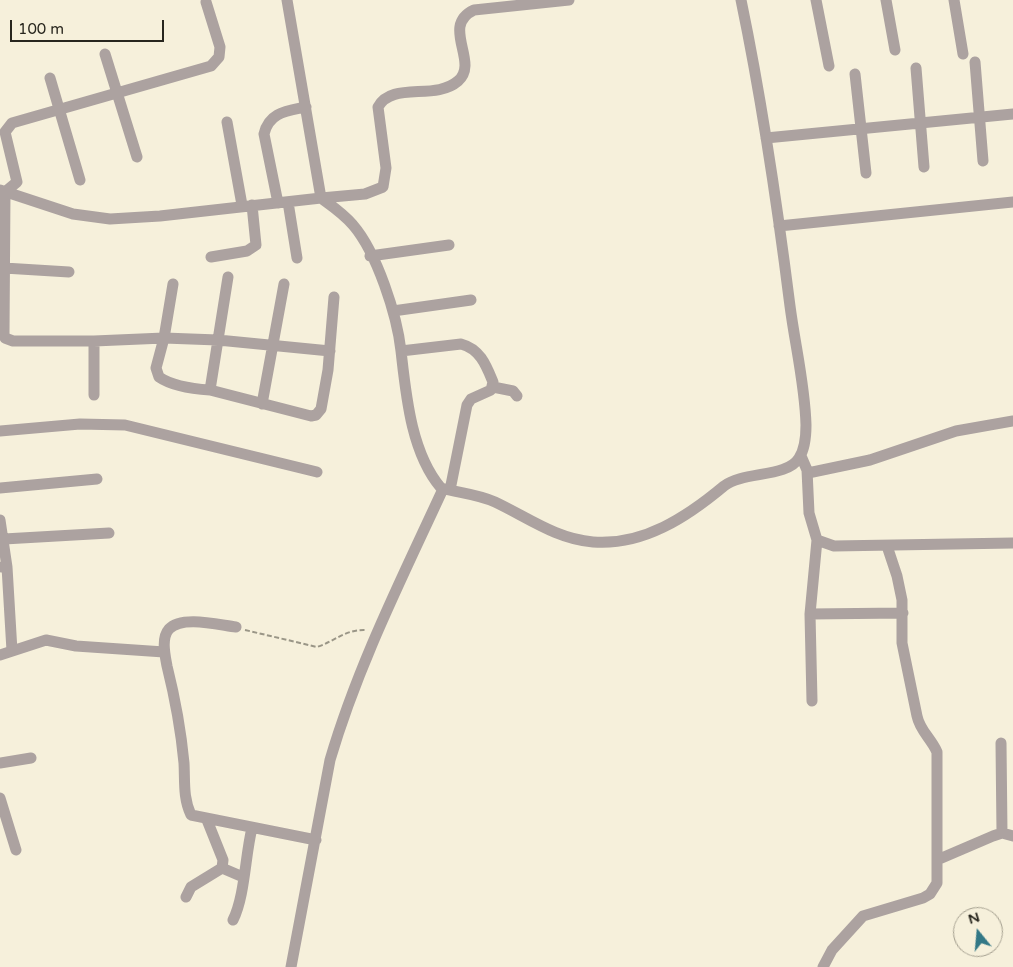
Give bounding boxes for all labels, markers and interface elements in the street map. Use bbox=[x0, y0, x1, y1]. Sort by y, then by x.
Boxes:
scale bar bbox=[12, 10, 166, 42]
text: 100 m bbox=[18, 20, 64, 38]
north arrow bbox=[953, 907, 1003, 957]
text: N bbox=[966, 908, 982, 928]

